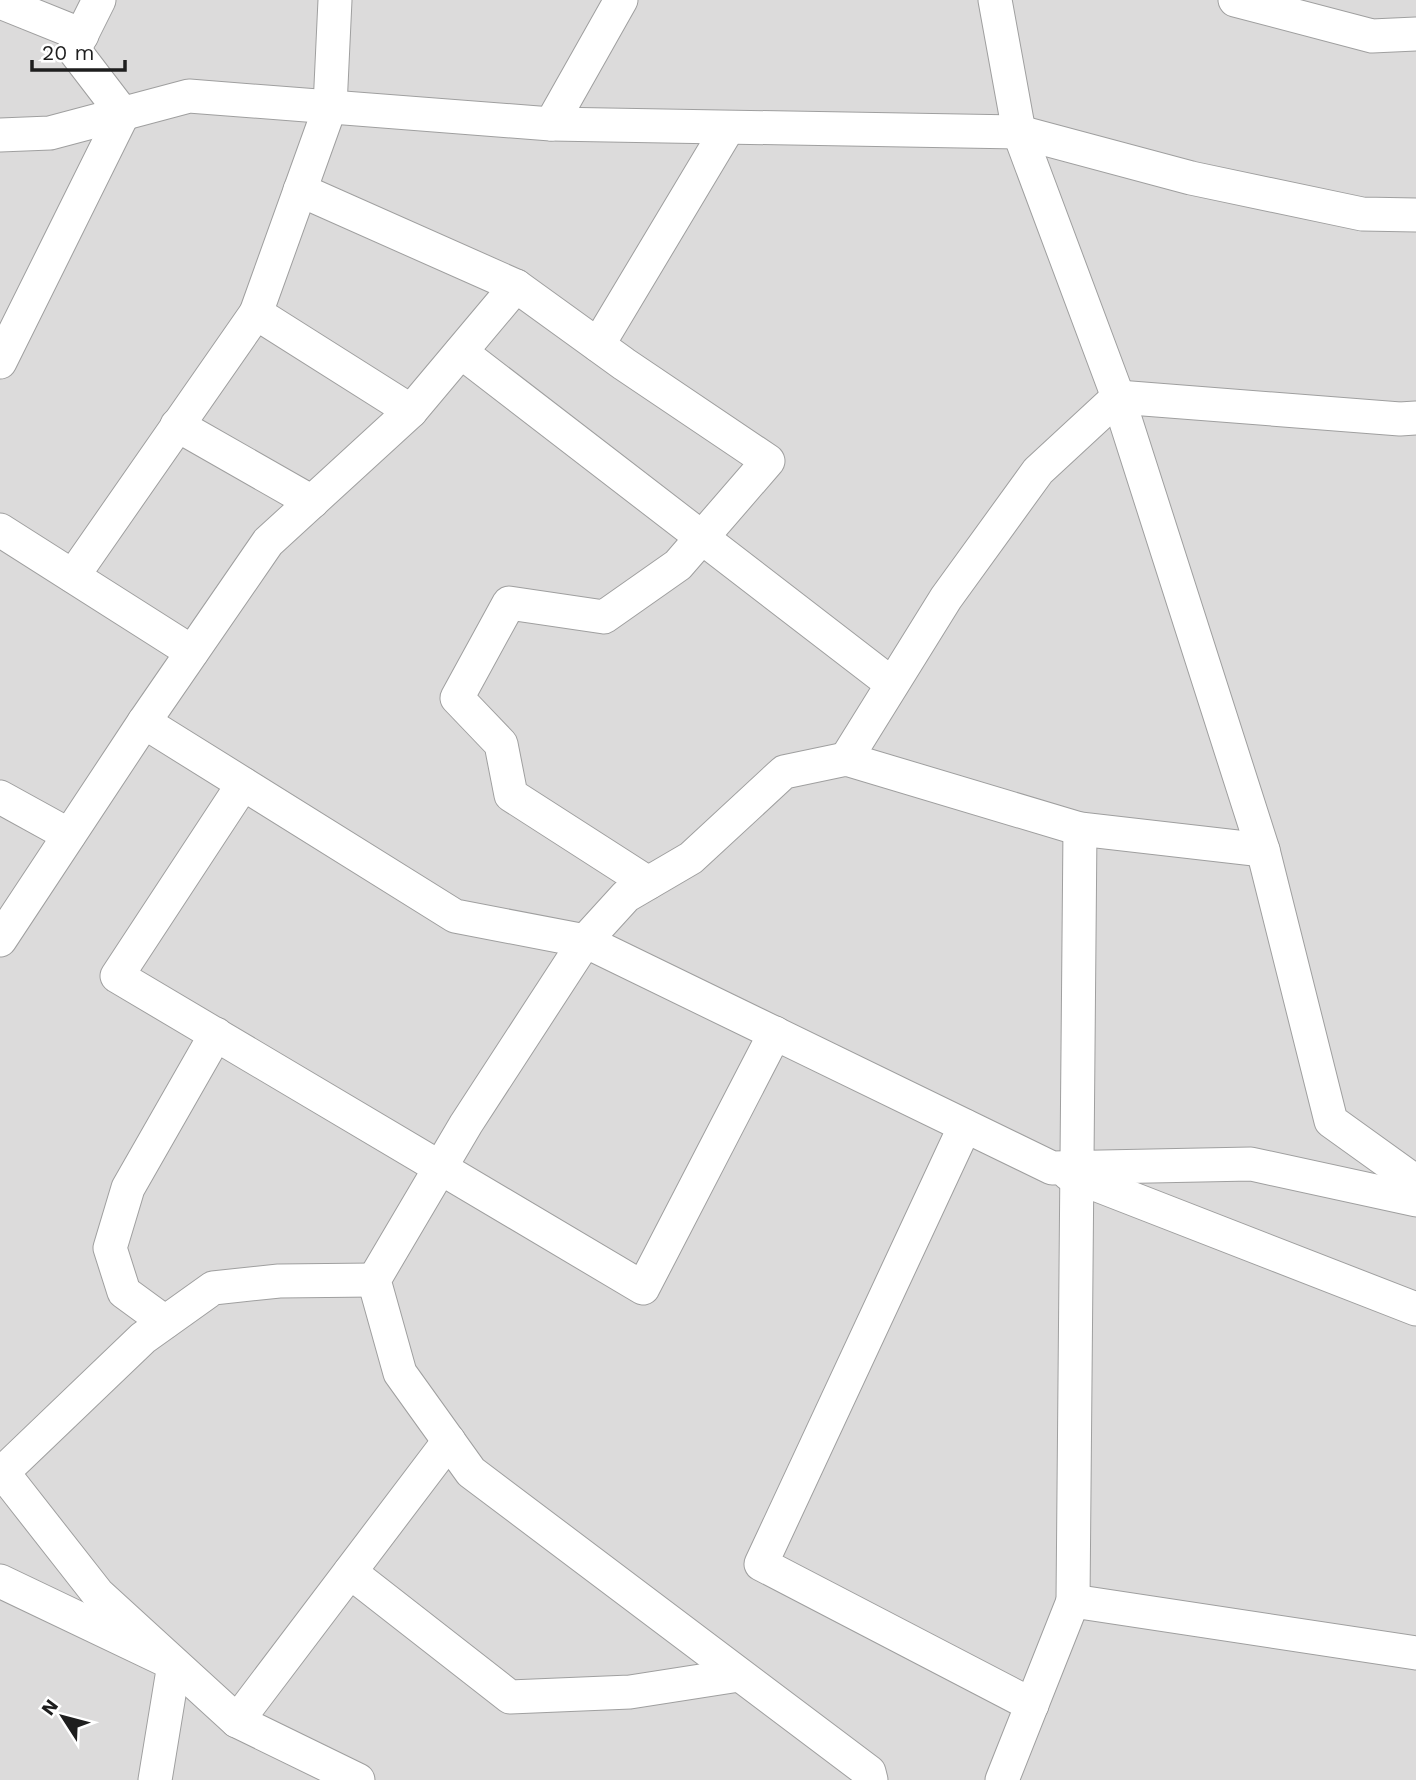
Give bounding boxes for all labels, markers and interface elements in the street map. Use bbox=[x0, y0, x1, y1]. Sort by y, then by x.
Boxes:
scale bar bbox=[32, 28, 124, 72]
text: 20 m bbox=[42, 40, 94, 65]
north arrow bbox=[28, 1682, 98, 1752]
text: N bbox=[36, 1695, 63, 1720]

